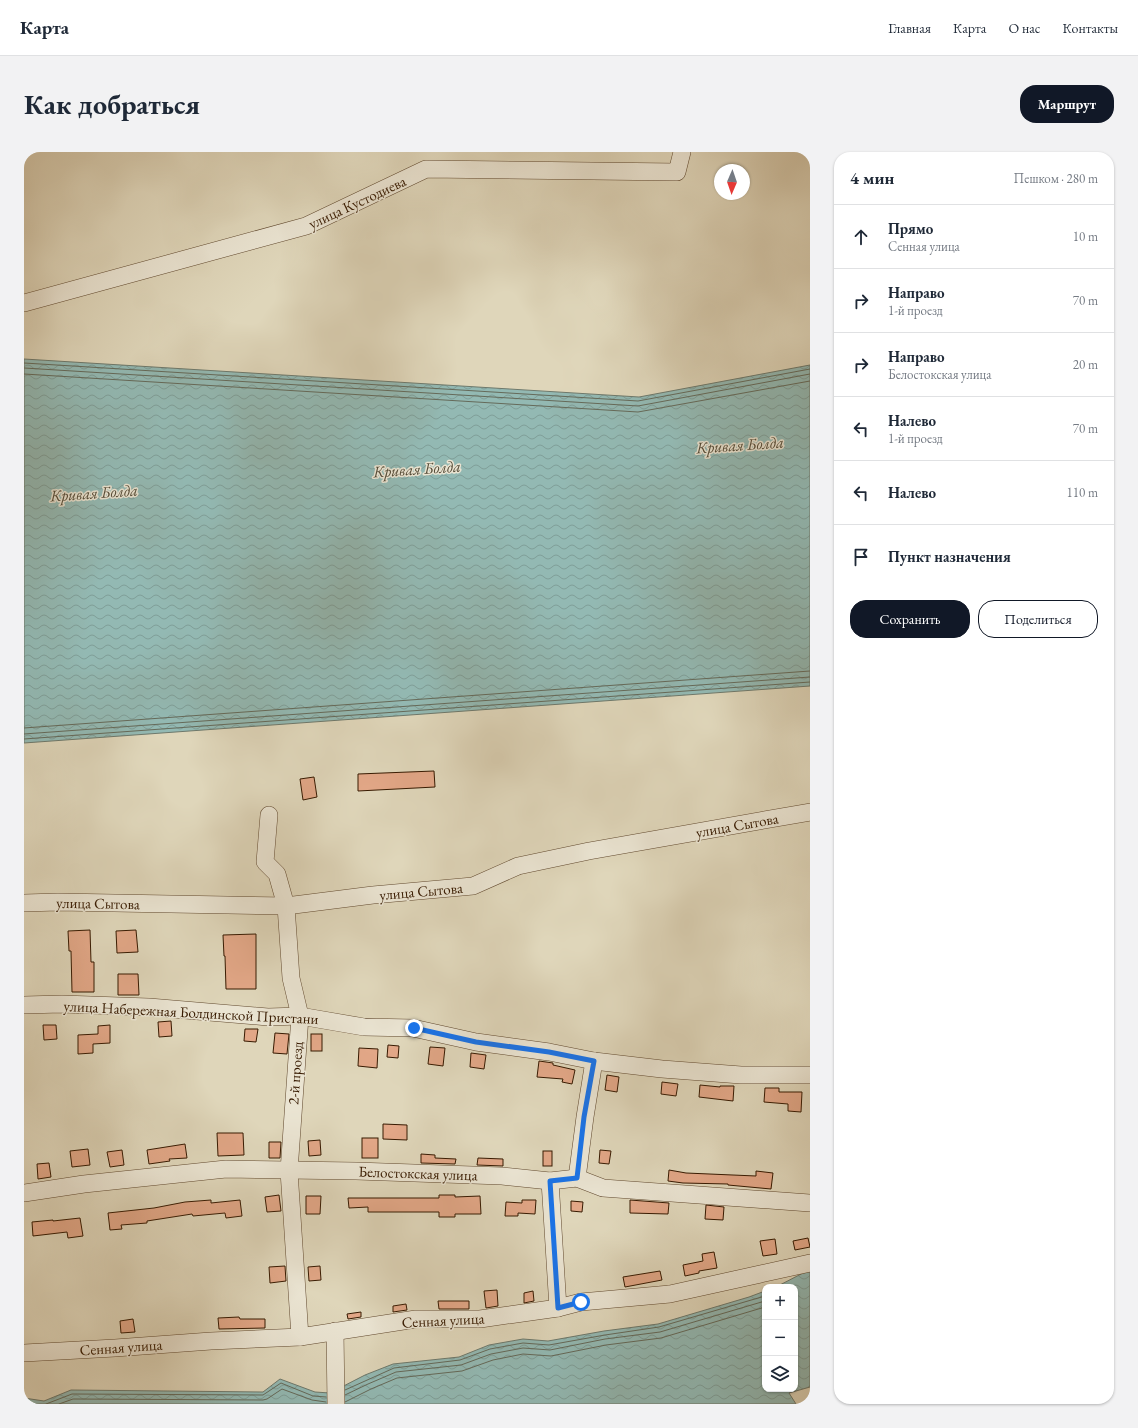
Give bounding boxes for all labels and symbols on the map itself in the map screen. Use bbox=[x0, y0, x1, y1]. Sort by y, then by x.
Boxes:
north arrow bbox=[714, 164, 750, 200]
street label: улица Кустодиева bbox=[305, 171, 409, 233]
water label: Кривая Болда bbox=[694, 431, 785, 459]
water label: Кривая Болда bbox=[371, 455, 462, 483]
water label: Кривая Болда bbox=[48, 479, 139, 507]
street label: улица Сытова bbox=[694, 808, 780, 842]
street label: улица Сытова bbox=[378, 878, 464, 904]
street label: улица Сытова bbox=[56, 893, 140, 913]
street label: улица Набережная Болдинской Пристани bbox=[63, 996, 319, 1028]
route end bbox=[405, 1019, 423, 1037]
street label: 2-й проезд bbox=[283, 1041, 307, 1105]
street label: Белостокская улица bbox=[358, 1161, 478, 1185]
route start bbox=[572, 1293, 590, 1311]
street label: Сенная улица bbox=[401, 1308, 485, 1332]
street label: Сенная улица bbox=[79, 1335, 163, 1359]

